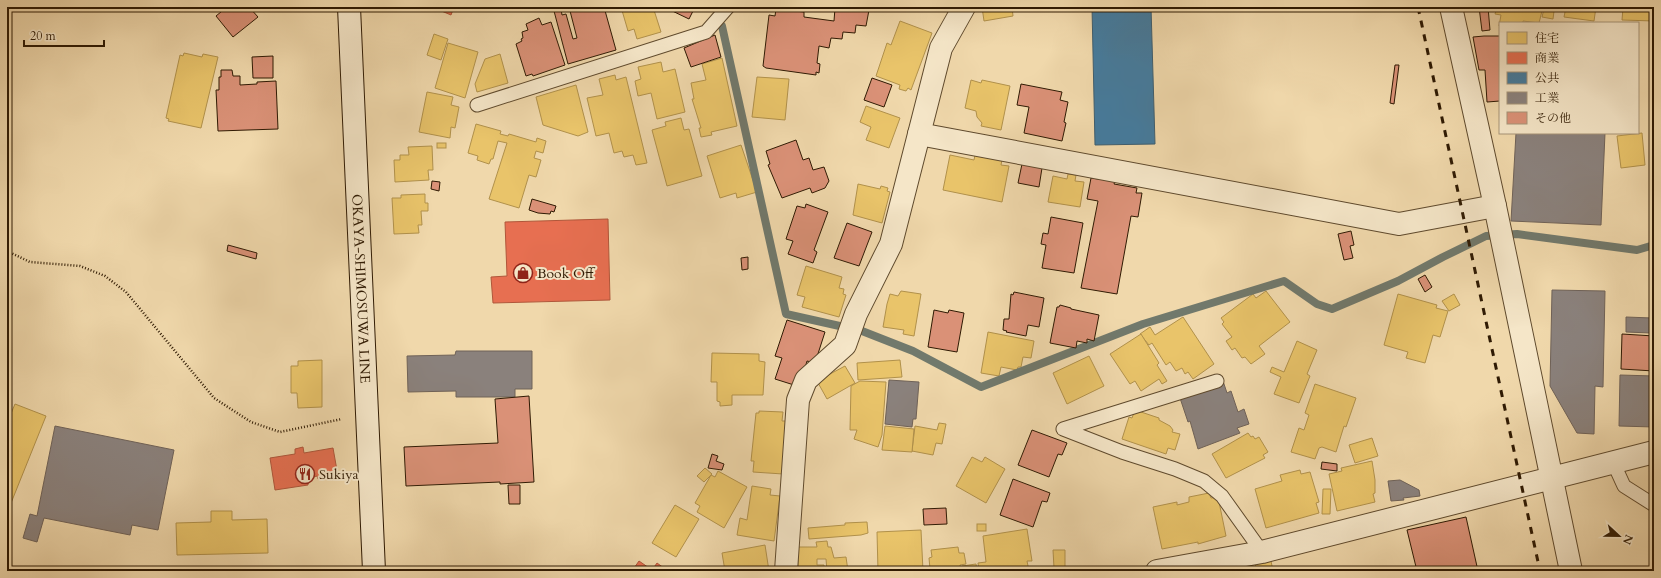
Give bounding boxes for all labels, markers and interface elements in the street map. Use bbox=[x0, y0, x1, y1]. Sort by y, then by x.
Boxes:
scale bar bbox=[24, 22, 104, 48]
legend bbox=[1499, 22, 1639, 134]
text: 20 m bbox=[30, 28, 57, 44]
text: 住宅 bbox=[1535, 30, 1559, 46]
text: 商業 bbox=[1535, 50, 1559, 66]
text: 公共 bbox=[1535, 70, 1559, 86]
text: 工業 bbox=[1535, 90, 1559, 106]
text: その他 bbox=[1535, 110, 1571, 126]
street label: OKAYA-SHIMOSUWA LINE bbox=[347, 194, 375, 384]
shop icon: Book Off bbox=[512, 262, 534, 284]
place label: Book Off bbox=[537, 264, 596, 283]
restaurant icon: Sukiya bbox=[294, 463, 316, 485]
place label: Sukiya bbox=[319, 465, 359, 484]
north arrow bbox=[1599, 516, 1639, 556]
text: N bbox=[1619, 532, 1637, 547]

